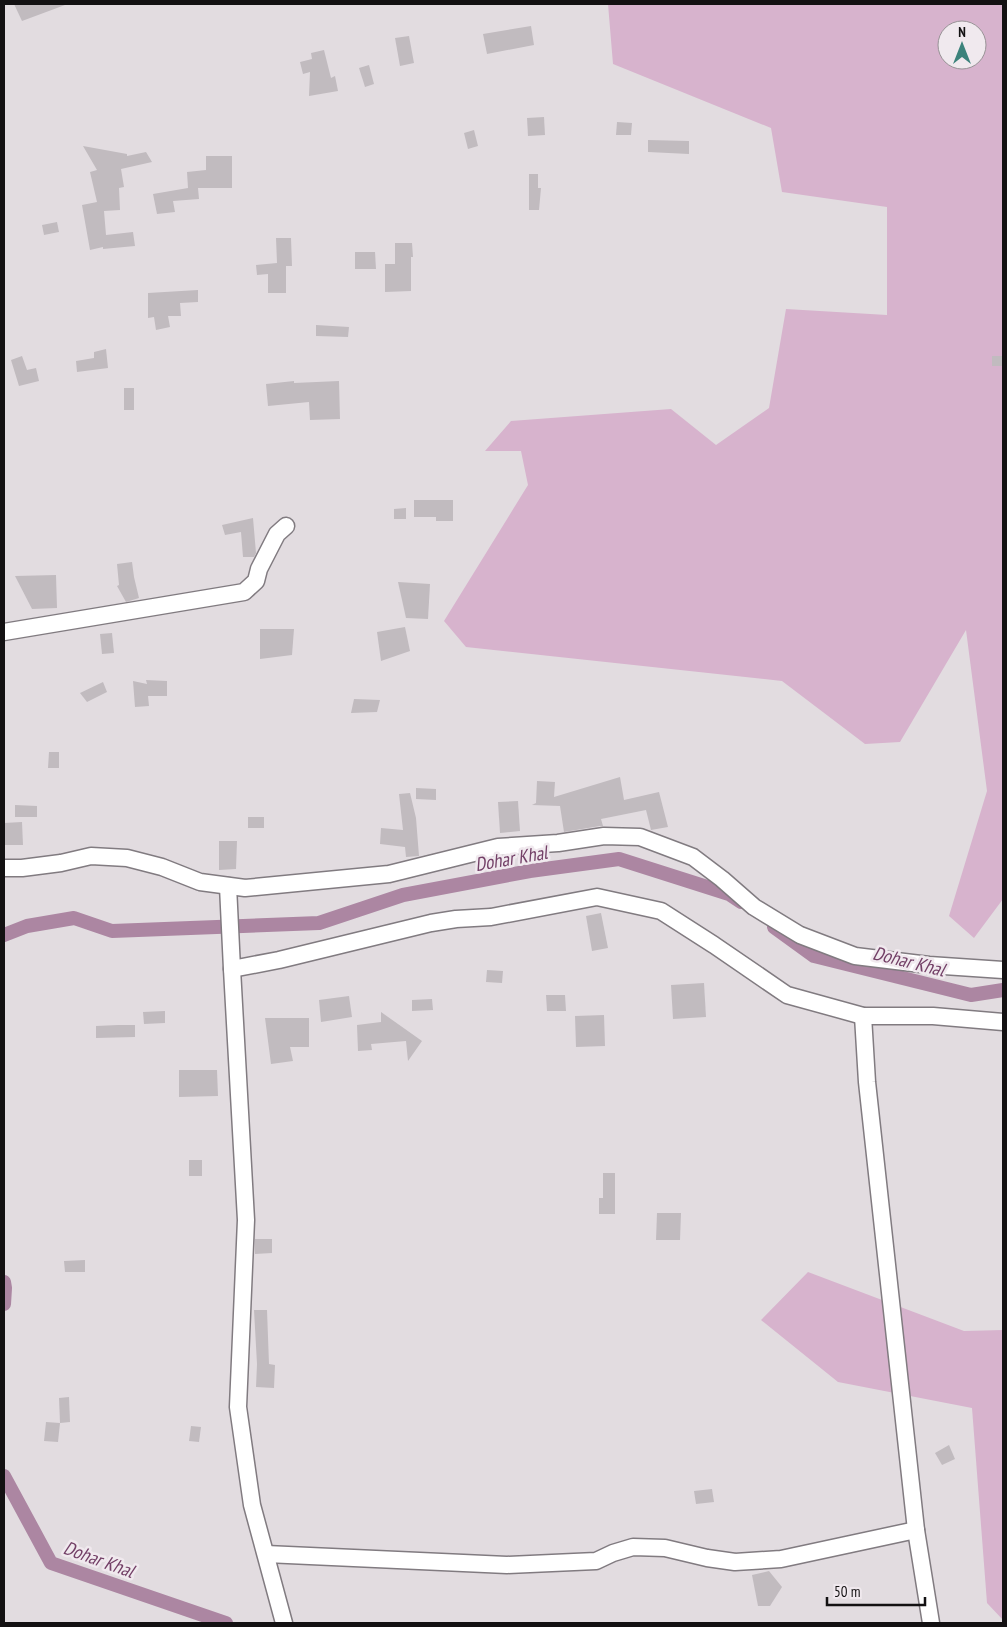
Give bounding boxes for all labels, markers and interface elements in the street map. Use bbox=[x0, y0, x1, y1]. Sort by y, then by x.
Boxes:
north arrow bbox=[937, 20, 987, 70]
text: N bbox=[958, 23, 966, 41]
water label: Dohar Khal bbox=[473, 840, 551, 876]
water label: Dohar Khal bbox=[871, 941, 949, 982]
water label: Dohar Khal bbox=[61, 1535, 139, 1583]
scale bar bbox=[827, 1574, 924, 1606]
text: 50 m bbox=[834, 1582, 860, 1601]

